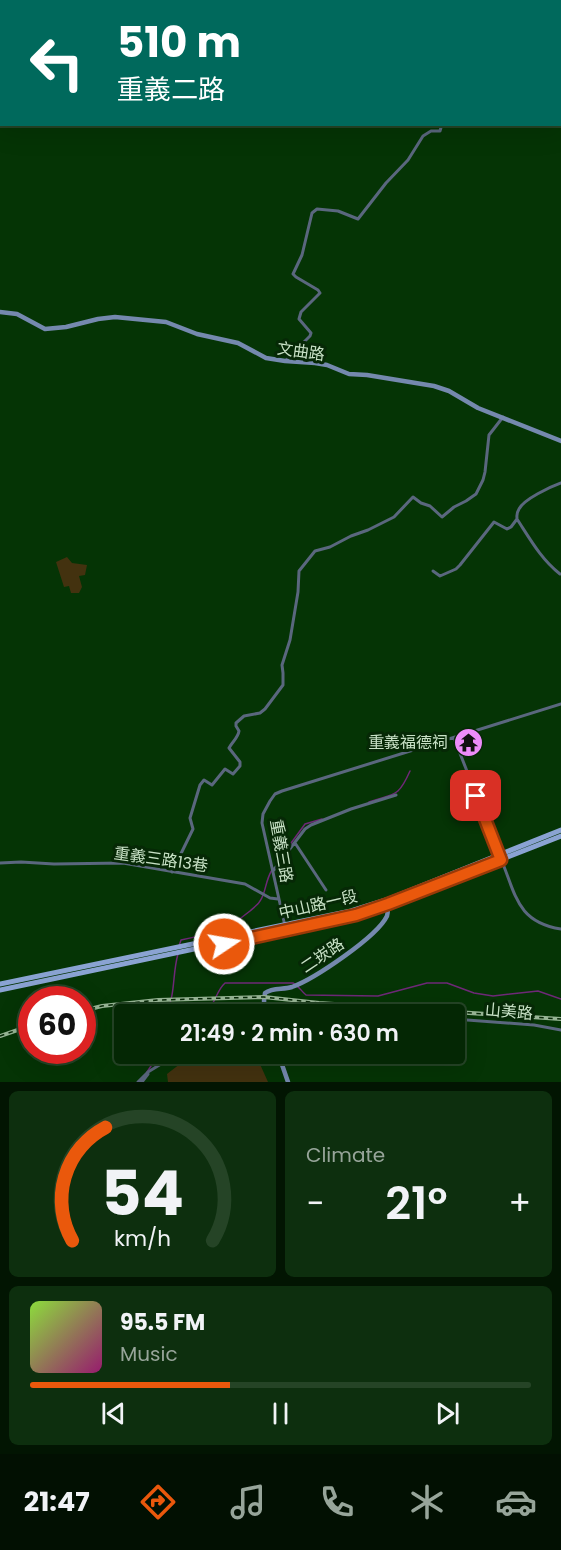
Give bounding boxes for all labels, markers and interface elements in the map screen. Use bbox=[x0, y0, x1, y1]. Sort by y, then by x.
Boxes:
text: 510 m bbox=[117, 13, 241, 72]
icon: left bbox=[18, 24, 96, 102]
text: 重義二路 bbox=[117, 71, 225, 108]
street label: 文曲路 bbox=[276, 337, 326, 366]
temple icon: 重義福德祠 bbox=[453, 726, 485, 758]
place label: 重義福德祠 bbox=[368, 731, 448, 754]
pin bbox=[450, 770, 501, 821]
icon: arrive bbox=[459, 779, 492, 812]
street label: 重義三路 bbox=[265, 818, 298, 885]
street label: 重義三路13巷 bbox=[113, 842, 209, 877]
street label: 中山路一段 bbox=[277, 884, 360, 925]
position arrow bbox=[192, 912, 256, 976]
street label: 二崁路 bbox=[296, 932, 349, 978]
speed limit sign: 60 bbox=[18, 986, 96, 1064]
street label: 山美路 bbox=[484, 998, 534, 1025]
text: 21:49 · 2 min · 630 m bbox=[180, 1018, 399, 1049]
text: Climate bbox=[306, 1141, 385, 1169]
text: 54 bbox=[101, 1149, 184, 1237]
text: 21° bbox=[385, 1172, 447, 1235]
text: − bbox=[306, 1180, 324, 1227]
text: + bbox=[508, 1180, 531, 1227]
text: km/h bbox=[114, 1223, 171, 1254]
text: 95.5 FM bbox=[120, 1307, 205, 1338]
text: Music bbox=[120, 1340, 178, 1368]
icon: previous bbox=[97, 1397, 130, 1430]
icon: pause bbox=[264, 1397, 297, 1430]
icon: next bbox=[431, 1397, 464, 1430]
icon: directions bbox=[137, 1481, 179, 1523]
icon: music bbox=[227, 1481, 269, 1523]
icon: phone bbox=[316, 1481, 358, 1523]
icon: climate bbox=[406, 1481, 448, 1523]
icon: car bbox=[495, 1481, 537, 1523]
text: 21:47 bbox=[24, 1483, 90, 1520]

